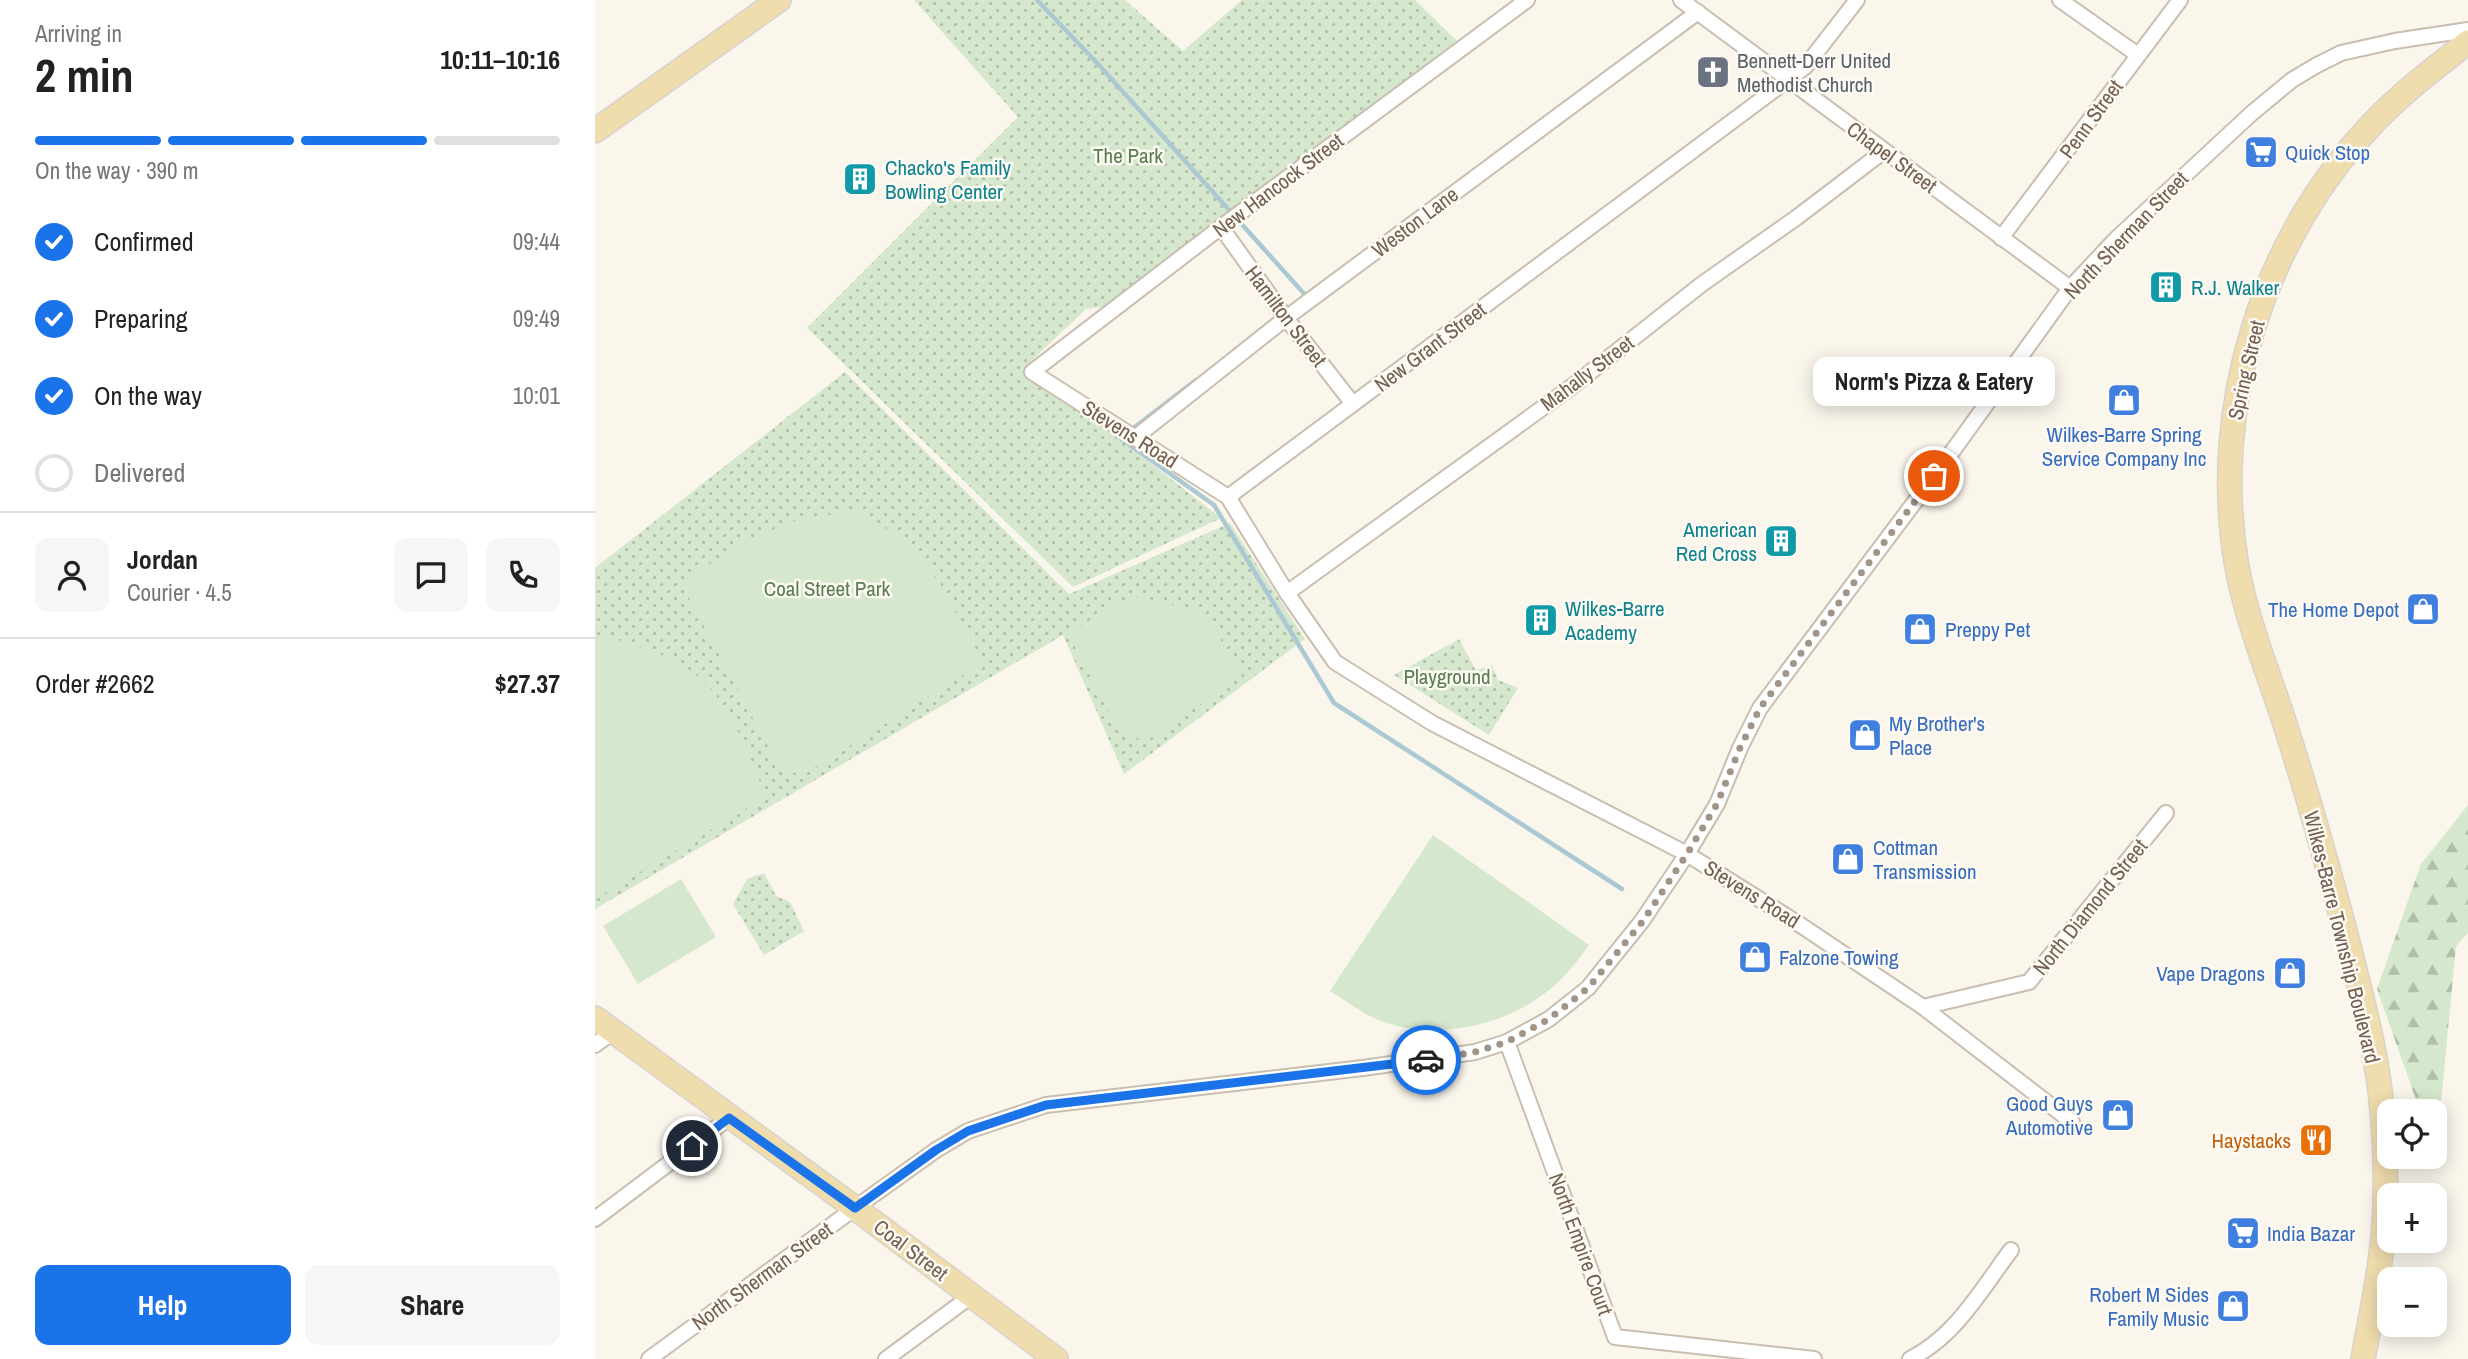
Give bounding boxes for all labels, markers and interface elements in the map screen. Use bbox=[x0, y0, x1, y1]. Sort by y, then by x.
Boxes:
text: Arriving in bbox=[35, 18, 122, 49]
text: 10:11–10:16 bbox=[440, 42, 560, 77]
text: 2 min bbox=[35, 44, 134, 106]
place label: Bennett-Derr United Methodist Church bbox=[1737, 46, 1891, 99]
church icon: Bennett-Derr United Methodist Church bbox=[1694, 53, 1732, 91]
street label: Penn Street bbox=[2053, 74, 2130, 164]
street label: Chapel Street bbox=[1841, 114, 1943, 200]
street label: New Hancock Street bbox=[1207, 126, 1350, 244]
supermarket icon: Quick Stop bbox=[2242, 133, 2280, 171]
place label: Quick Stop bbox=[2285, 138, 2370, 167]
park label: The Park bbox=[1093, 141, 1163, 170]
place label: Chacko's Family Bowling Center bbox=[885, 153, 1011, 206]
text: On the way · 390 m bbox=[35, 155, 199, 186]
building icon: Chacko's Family Bowling Center bbox=[841, 160, 879, 198]
street label: North Sherman Street bbox=[2057, 165, 2195, 305]
street label: Weston Lane bbox=[1366, 180, 1464, 264]
icon: check bbox=[35, 223, 73, 261]
text: Confirmed bbox=[94, 224, 194, 259]
text: 09:44 bbox=[513, 226, 560, 257]
street label: Hamilton Street bbox=[1238, 259, 1334, 373]
building icon: R.J. Walker bbox=[2147, 268, 2185, 306]
place label: R.J. Walker bbox=[2191, 273, 2280, 302]
street label: New Grant Street bbox=[1368, 295, 1492, 399]
icon: check bbox=[35, 300, 73, 338]
text: Preparing bbox=[94, 301, 188, 336]
text: 09:49 bbox=[513, 303, 560, 334]
street label: Spring Street bbox=[2220, 317, 2272, 423]
street label: Mahally Street bbox=[1534, 328, 1640, 418]
callout: Norm's Pizza & Eatery bbox=[1813, 357, 2055, 406]
text: Norm's Pizza & Eatery bbox=[1835, 366, 2033, 397]
icon: check bbox=[35, 377, 73, 415]
text: On the way bbox=[94, 378, 202, 413]
text: 10:01 bbox=[513, 380, 560, 411]
shop icon: Wilkes-Barre Spring Service Company Inc bbox=[2105, 381, 2143, 419]
street label: Stevens Road bbox=[1076, 393, 1184, 475]
place label: Wilkes-Barre Spring Service Company Inc bbox=[2042, 420, 2206, 473]
pin bbox=[1904, 446, 1964, 506]
text: Delivered bbox=[94, 455, 185, 490]
icon: bag bbox=[1915, 457, 1953, 495]
place label: American Red Cross bbox=[1676, 515, 1757, 568]
building icon: American Red Cross bbox=[1762, 522, 1800, 560]
button: person bbox=[35, 538, 109, 612]
button: chat bbox=[394, 538, 468, 612]
button: phone bbox=[486, 538, 560, 612]
text: Jordan bbox=[127, 542, 198, 577]
park label: Coal Street Park bbox=[764, 574, 891, 603]
text: Courier · 4.5 bbox=[127, 577, 232, 608]
shop icon: The Home Depot bbox=[2404, 590, 2442, 628]
place label: Wilkes-Barre Academy bbox=[1564, 594, 1665, 647]
place label: The Home Depot bbox=[2268, 595, 2399, 624]
building icon: Wilkes-Barre Academy bbox=[1522, 601, 1560, 639]
shop icon: Preppy Pet bbox=[1901, 610, 1939, 648]
place label: Preppy Pet bbox=[1945, 615, 2030, 644]
park label: Playground bbox=[1403, 662, 1491, 691]
text: Order #2662 bbox=[35, 666, 155, 701]
text: $27.37 bbox=[495, 666, 560, 701]
place label: My Brother's Place bbox=[1889, 709, 1985, 762]
shop icon: My Brother's Place bbox=[1846, 716, 1884, 754]
street label: Wilkes-Barre Township Boulevard bbox=[2297, 808, 2387, 1066]
place label: Cottman Transmission bbox=[1873, 833, 1977, 886]
street label: North Diamond Street bbox=[2026, 833, 2154, 981]
shop icon: Cottman Transmission bbox=[1829, 840, 1867, 878]
street label: Stevens Road bbox=[1698, 853, 1806, 935]
shop icon: Falzone Towing bbox=[1736, 938, 1774, 976]
place label: Falzone Towing bbox=[1779, 943, 1899, 972]
shop icon: Vape Dragons bbox=[2271, 954, 2309, 992]
place label: Vape Dragons bbox=[2156, 959, 2265, 988]
courier bbox=[1391, 1025, 1461, 1095]
icon: car bbox=[1407, 1041, 1445, 1079]
place label: Good Guys Automotive bbox=[2005, 1089, 2093, 1142]
shop icon: Good Guys Automotive bbox=[2099, 1096, 2137, 1134]
map controls bbox=[2377, 1099, 2447, 1337]
button: locate bbox=[2377, 1099, 2447, 1169]
pin bbox=[662, 1116, 722, 1176]
restaurant icon: Haystacks bbox=[2297, 1121, 2335, 1159]
place label: Haystacks bbox=[2212, 1126, 2291, 1155]
icon: home bbox=[673, 1127, 711, 1165]
street label: North Empire Court bbox=[1542, 1169, 1620, 1319]
button: + bbox=[2377, 1183, 2447, 1253]
street label: Coal Street bbox=[868, 1212, 954, 1288]
supermarket icon: India Bazar bbox=[2224, 1214, 2262, 1252]
street label: North Sherman Street bbox=[686, 1215, 838, 1337]
place label: India Bazar bbox=[2267, 1219, 2355, 1248]
button: Help bbox=[35, 1265, 291, 1345]
button: Share bbox=[305, 1265, 560, 1345]
button: − bbox=[2377, 1267, 2447, 1337]
place label: Robert M Sides Family Music bbox=[2089, 1280, 2209, 1333]
shop icon: Robert M Sides Family Music bbox=[2214, 1287, 2252, 1325]

